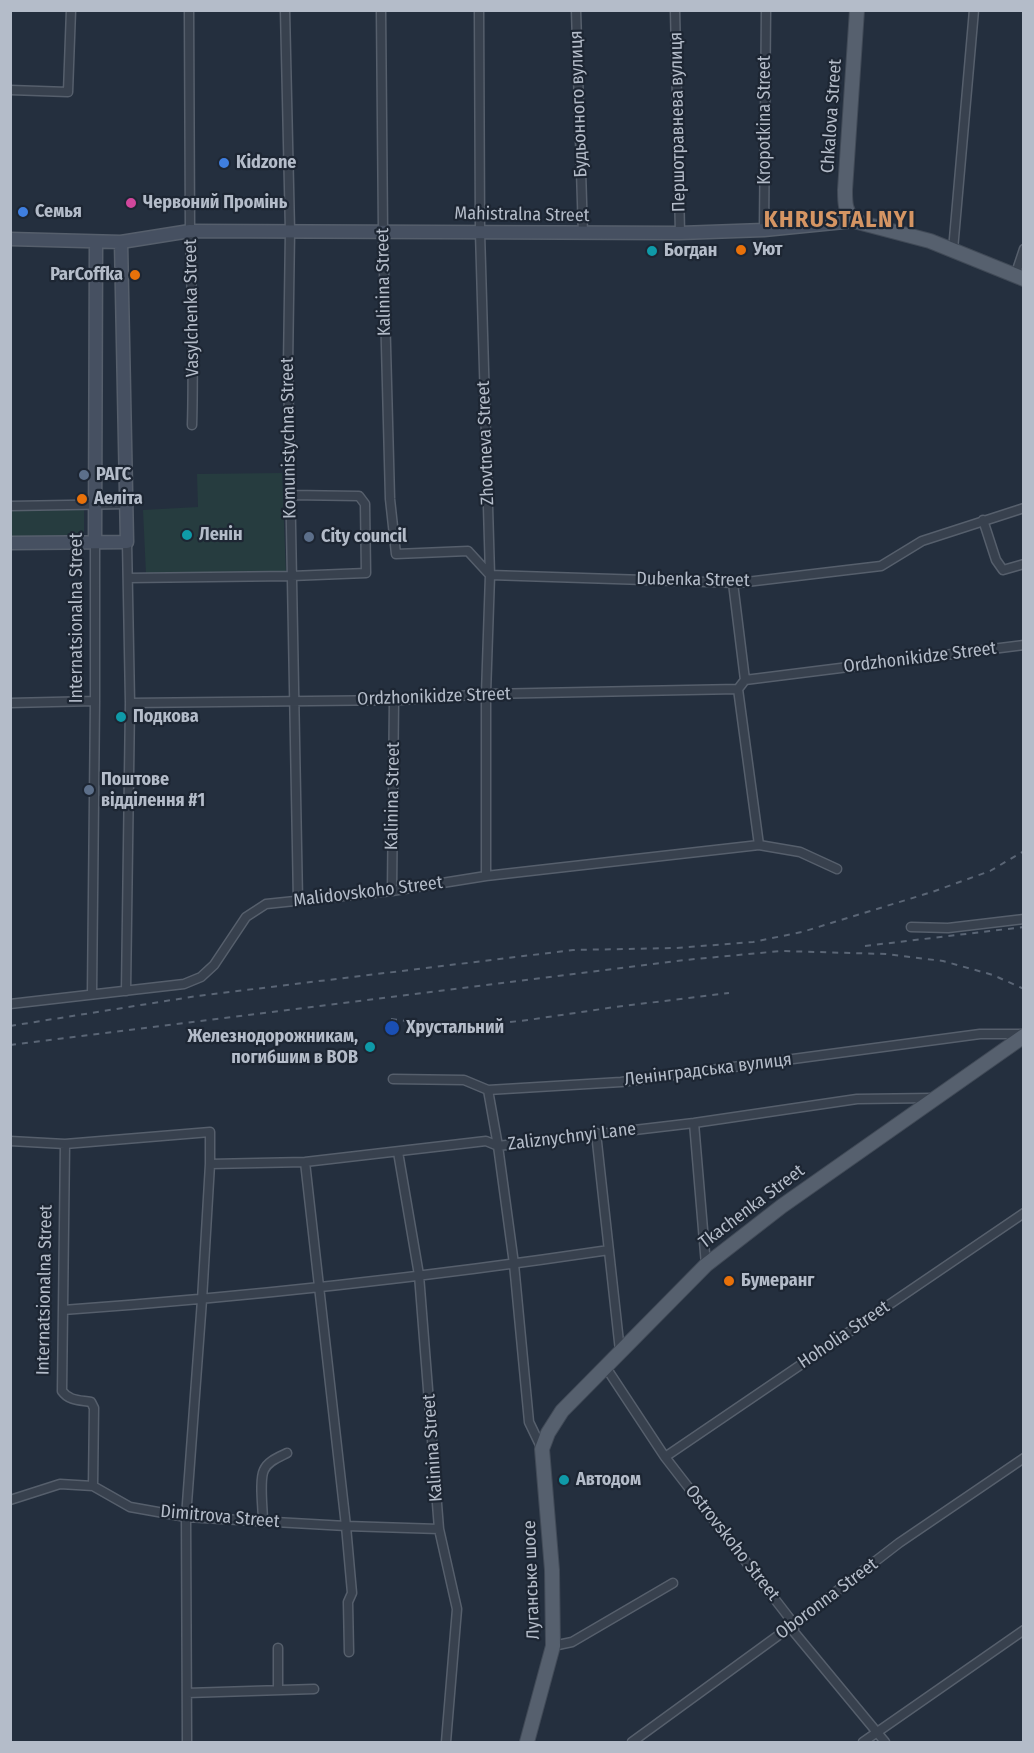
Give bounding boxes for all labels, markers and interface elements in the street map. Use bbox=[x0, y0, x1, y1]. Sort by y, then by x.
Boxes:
street label: Будьонного вулиця bbox=[566, 30, 592, 178]
street label: Першотравнева вулиця bbox=[666, 32, 690, 212]
street label: Kropotkina Street bbox=[754, 55, 776, 185]
street label: Chkalova Street bbox=[817, 58, 847, 174]
place label: Kidzone bbox=[236, 152, 296, 174]
marker: Kidzone bbox=[217, 156, 231, 170]
place label: Червоний Промінь bbox=[143, 192, 287, 214]
marker: Червоний Промінь bbox=[124, 196, 138, 210]
place label: Семья bbox=[35, 201, 82, 223]
street label: Mahistralna Street bbox=[454, 203, 590, 227]
marker: Семья bbox=[16, 205, 30, 219]
district label: KHRUSTALNYI bbox=[764, 206, 916, 234]
street label: Kalinina Street bbox=[372, 228, 396, 336]
street label: Vasylchenka Street bbox=[180, 239, 204, 377]
place label: Уют bbox=[753, 239, 782, 261]
place label: Богдан bbox=[664, 240, 717, 262]
marker: Уют bbox=[734, 243, 748, 257]
marker: Богдан bbox=[645, 244, 659, 258]
place label: ParCoffka bbox=[50, 264, 123, 286]
marker: ParCoffka bbox=[128, 268, 142, 282]
street label: Komunistychna Street bbox=[277, 357, 301, 519]
street label: Zhovtneva Street bbox=[473, 380, 499, 506]
place label: РАГС bbox=[96, 464, 131, 486]
marker: РАГС bbox=[77, 468, 91, 482]
place label: Аеліта bbox=[94, 488, 143, 510]
marker: Аеліта bbox=[75, 492, 89, 506]
place label: Ленін bbox=[199, 524, 243, 546]
place label: City council bbox=[321, 526, 407, 548]
marker: Ленін bbox=[180, 528, 194, 542]
marker: City council bbox=[302, 530, 316, 544]
street label: Internatsionalna Street bbox=[66, 533, 88, 703]
street label: Dubenka Street bbox=[636, 568, 750, 592]
street label: Ordzhonikidze Street bbox=[842, 638, 998, 678]
street label: Ordzhonikidze Street bbox=[357, 684, 511, 710]
place label: Подкова bbox=[133, 706, 199, 728]
marker: Подкова bbox=[114, 710, 128, 724]
street label: Kalinina Street bbox=[381, 742, 405, 850]
place label: Поштове відділення #1 bbox=[101, 769, 205, 812]
marker: Поштове відділення #1 bbox=[82, 783, 96, 797]
street label: Malidovskoho Street bbox=[292, 872, 444, 912]
place label: Хрустальний bbox=[406, 1017, 504, 1039]
marker: Хрустальний bbox=[383, 1019, 401, 1037]
place label: Железнодорожникам, погибшим в ВОВ bbox=[187, 1026, 358, 1068]
marker: Железнодорожникам, погибшим в ВОВ bbox=[363, 1040, 377, 1054]
street label: Ленінградська вулиця bbox=[623, 1049, 793, 1091]
street label: Zaliznychnyi Lane bbox=[507, 1118, 637, 1156]
street label: Tkachenka Street bbox=[695, 1160, 809, 1254]
street label: Internatsionalna Street bbox=[33, 1205, 57, 1375]
place label: Бумеранг bbox=[741, 1270, 814, 1292]
marker: Бумеранг bbox=[722, 1274, 736, 1288]
street label: Hoholia Street bbox=[794, 1296, 894, 1374]
street label: Kalinina Street bbox=[418, 1393, 448, 1503]
place label: Автодом bbox=[576, 1469, 641, 1491]
marker: Автодом bbox=[557, 1473, 571, 1487]
street label: Ostrovskoho Street bbox=[680, 1481, 784, 1605]
street label: Dimitrova Street bbox=[160, 1501, 280, 1533]
street label: Луганське шосе bbox=[519, 1520, 545, 1640]
street label: Oboronna Street bbox=[772, 1554, 882, 1644]

